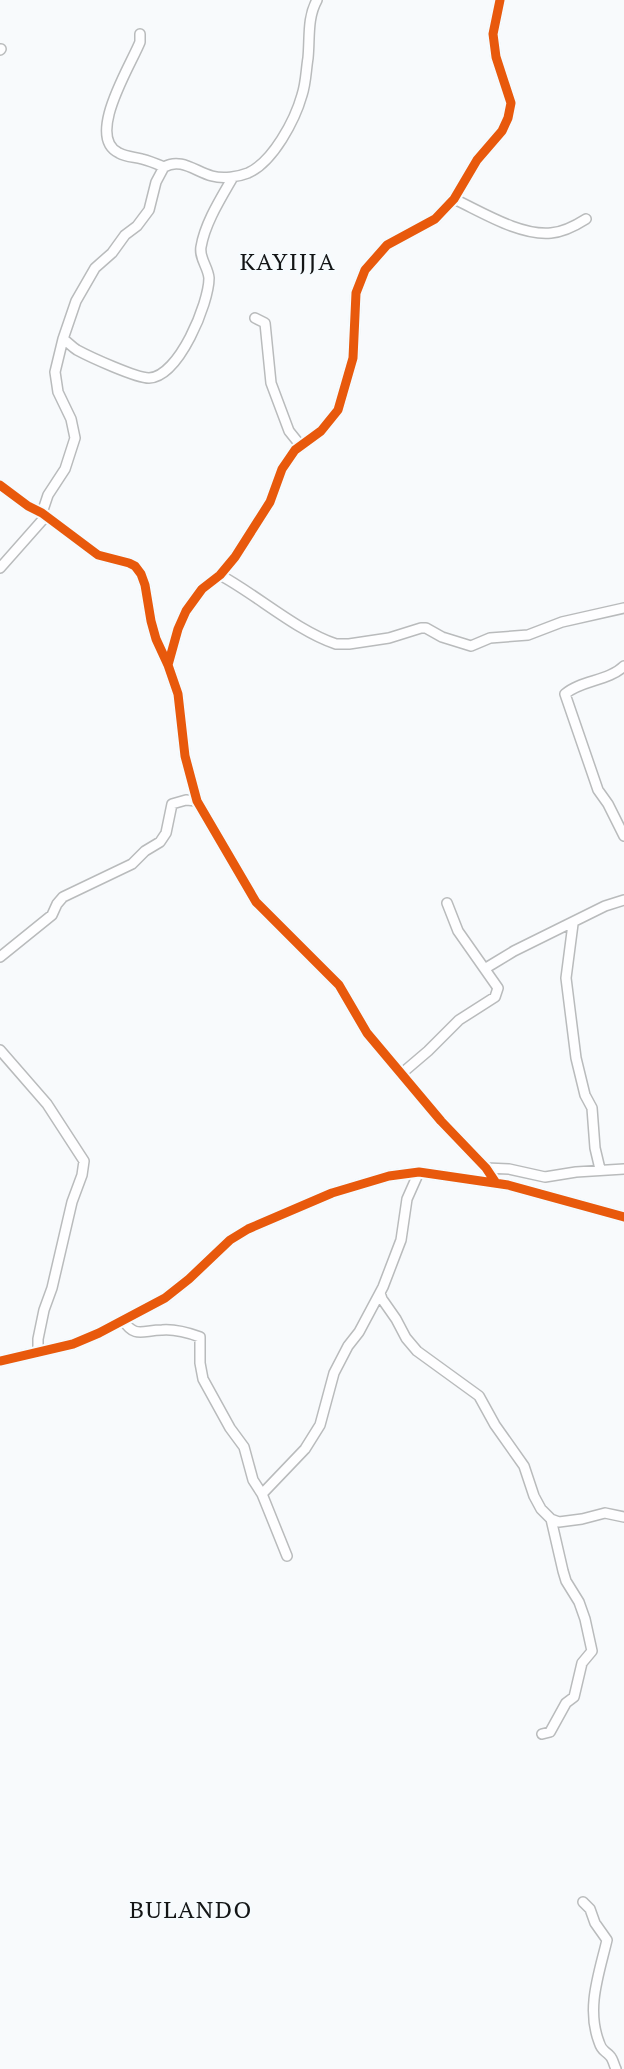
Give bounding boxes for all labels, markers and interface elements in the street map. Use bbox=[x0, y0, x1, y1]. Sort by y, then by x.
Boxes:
district label: KAYIJJA bbox=[240, 245, 336, 277]
district label: BULANDO bbox=[129, 1893, 253, 1925]

